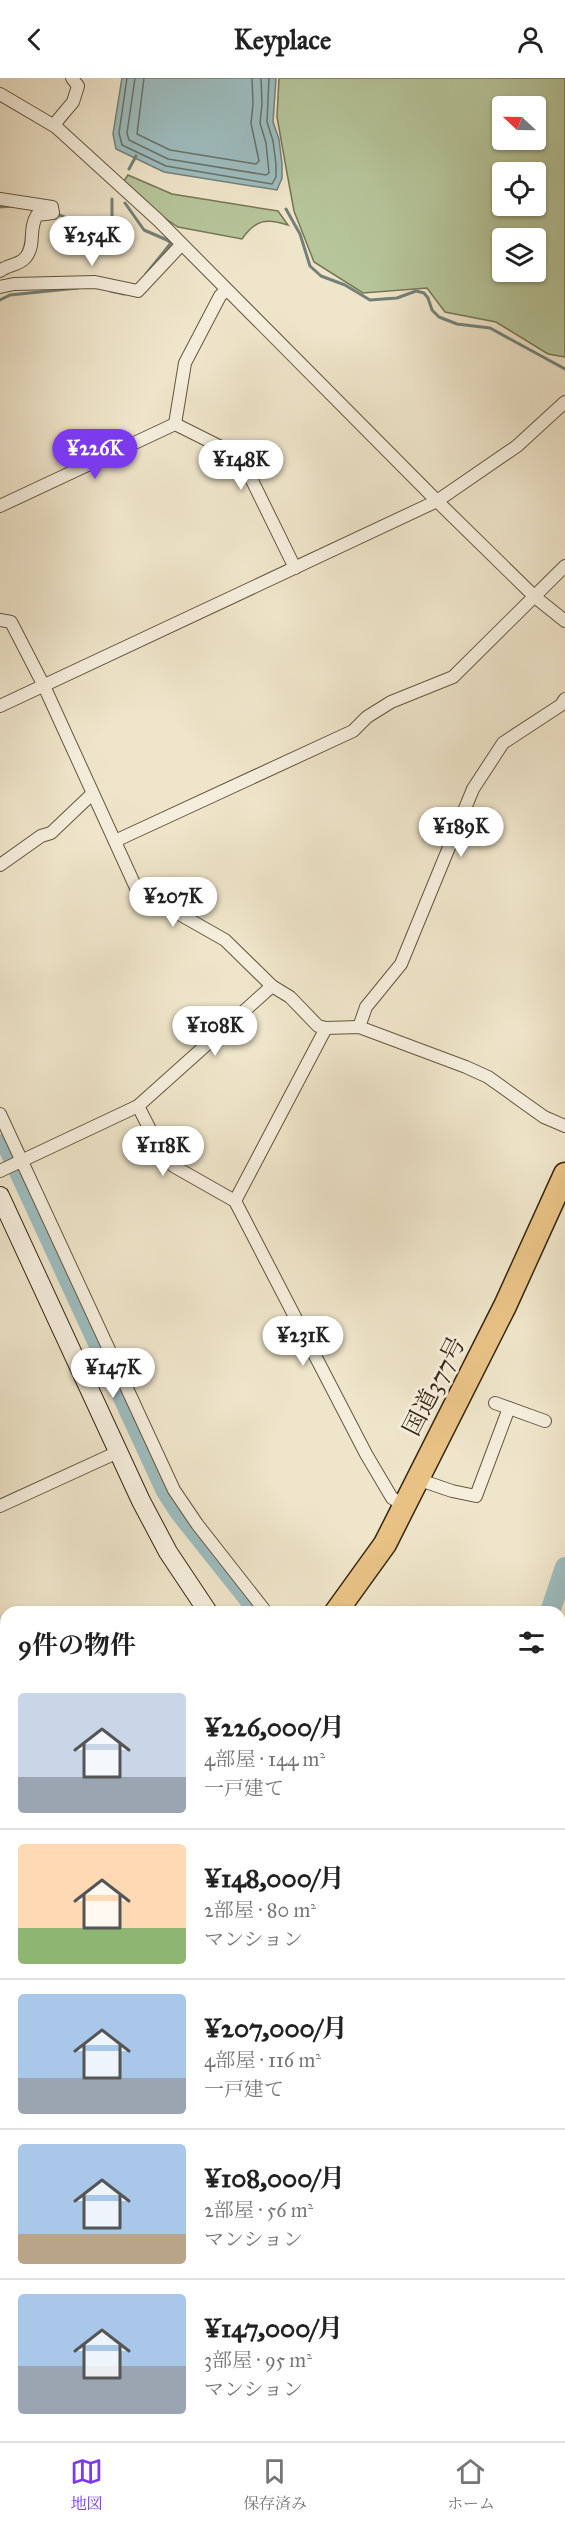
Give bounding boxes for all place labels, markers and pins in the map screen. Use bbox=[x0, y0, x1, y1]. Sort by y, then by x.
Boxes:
pin: ¥254K bbox=[50, 216, 134, 267]
pin: ¥226K bbox=[53, 429, 137, 480]
pin: ¥148K bbox=[199, 440, 283, 491]
pin: ¥189K bbox=[419, 807, 503, 858]
pin: ¥207K bbox=[131, 877, 215, 928]
pin: ¥108K bbox=[173, 1006, 257, 1057]
pin: ¥118K bbox=[121, 1126, 205, 1177]
pin: ¥231K bbox=[261, 1316, 345, 1367]
pin: ¥147K bbox=[71, 1348, 155, 1399]

